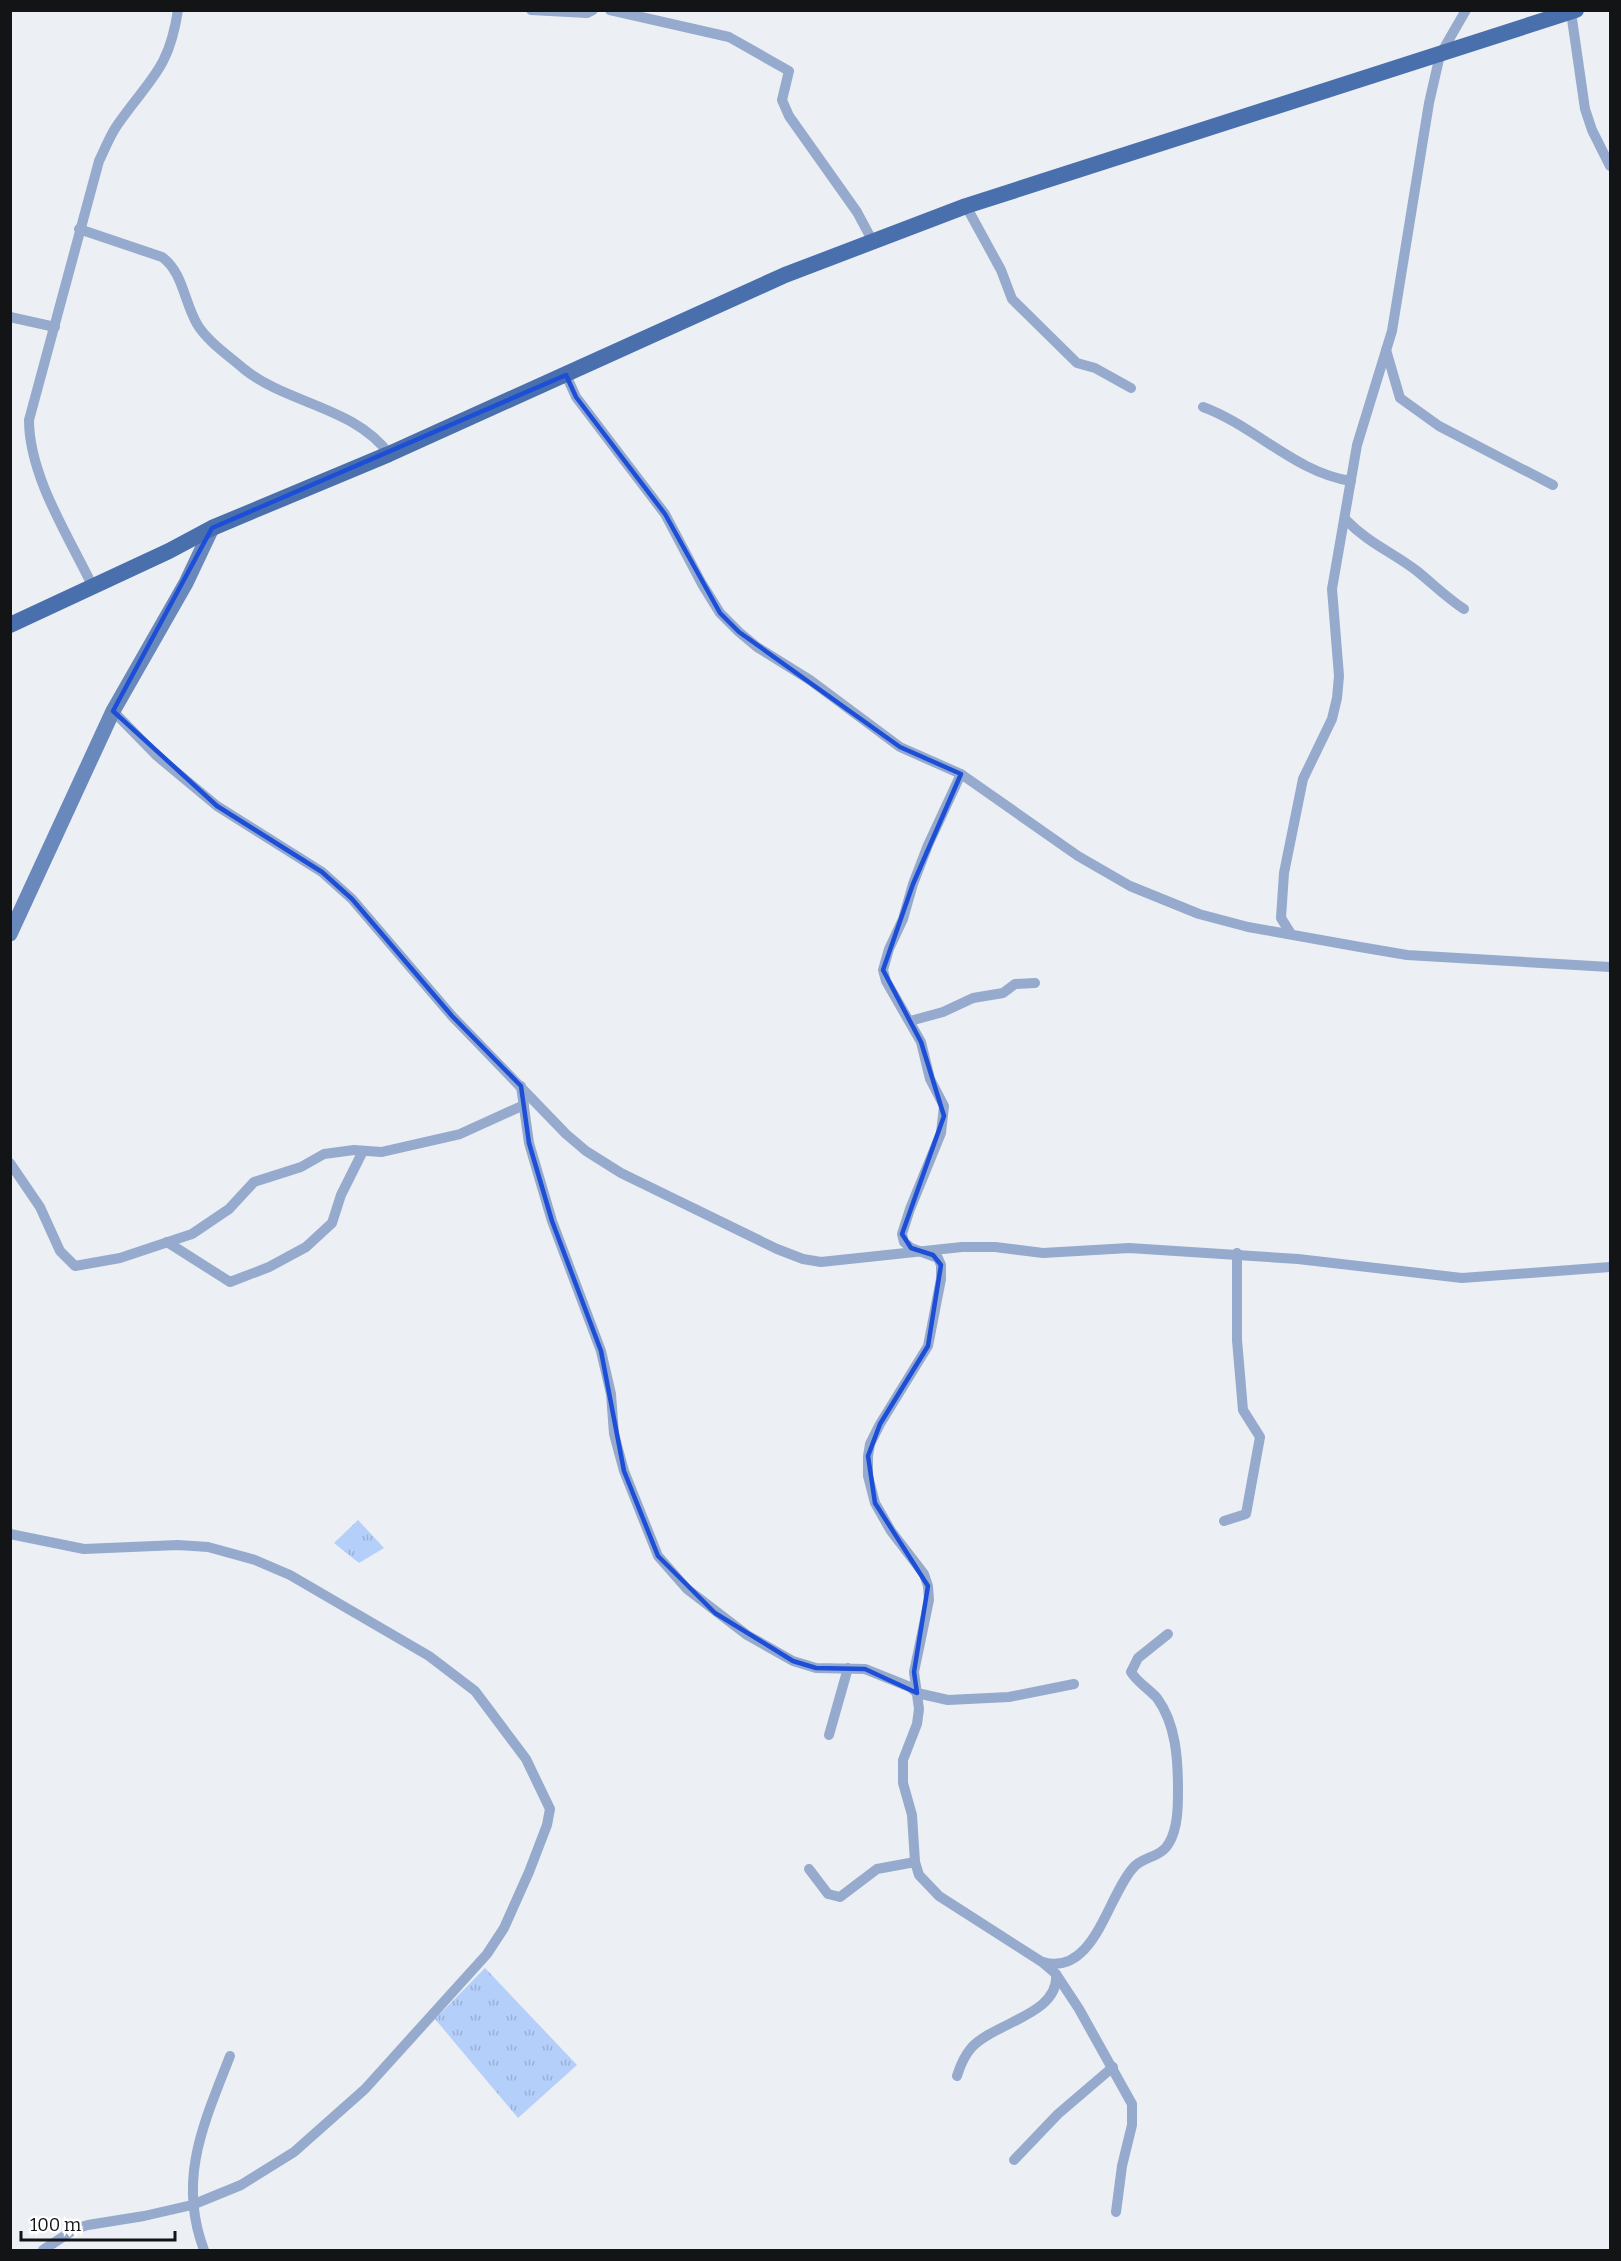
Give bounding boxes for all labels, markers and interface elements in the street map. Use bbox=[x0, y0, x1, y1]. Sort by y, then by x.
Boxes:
scale bar bbox=[21, 2204, 176, 2242]
text: 100 m bbox=[30, 2214, 81, 2236]

